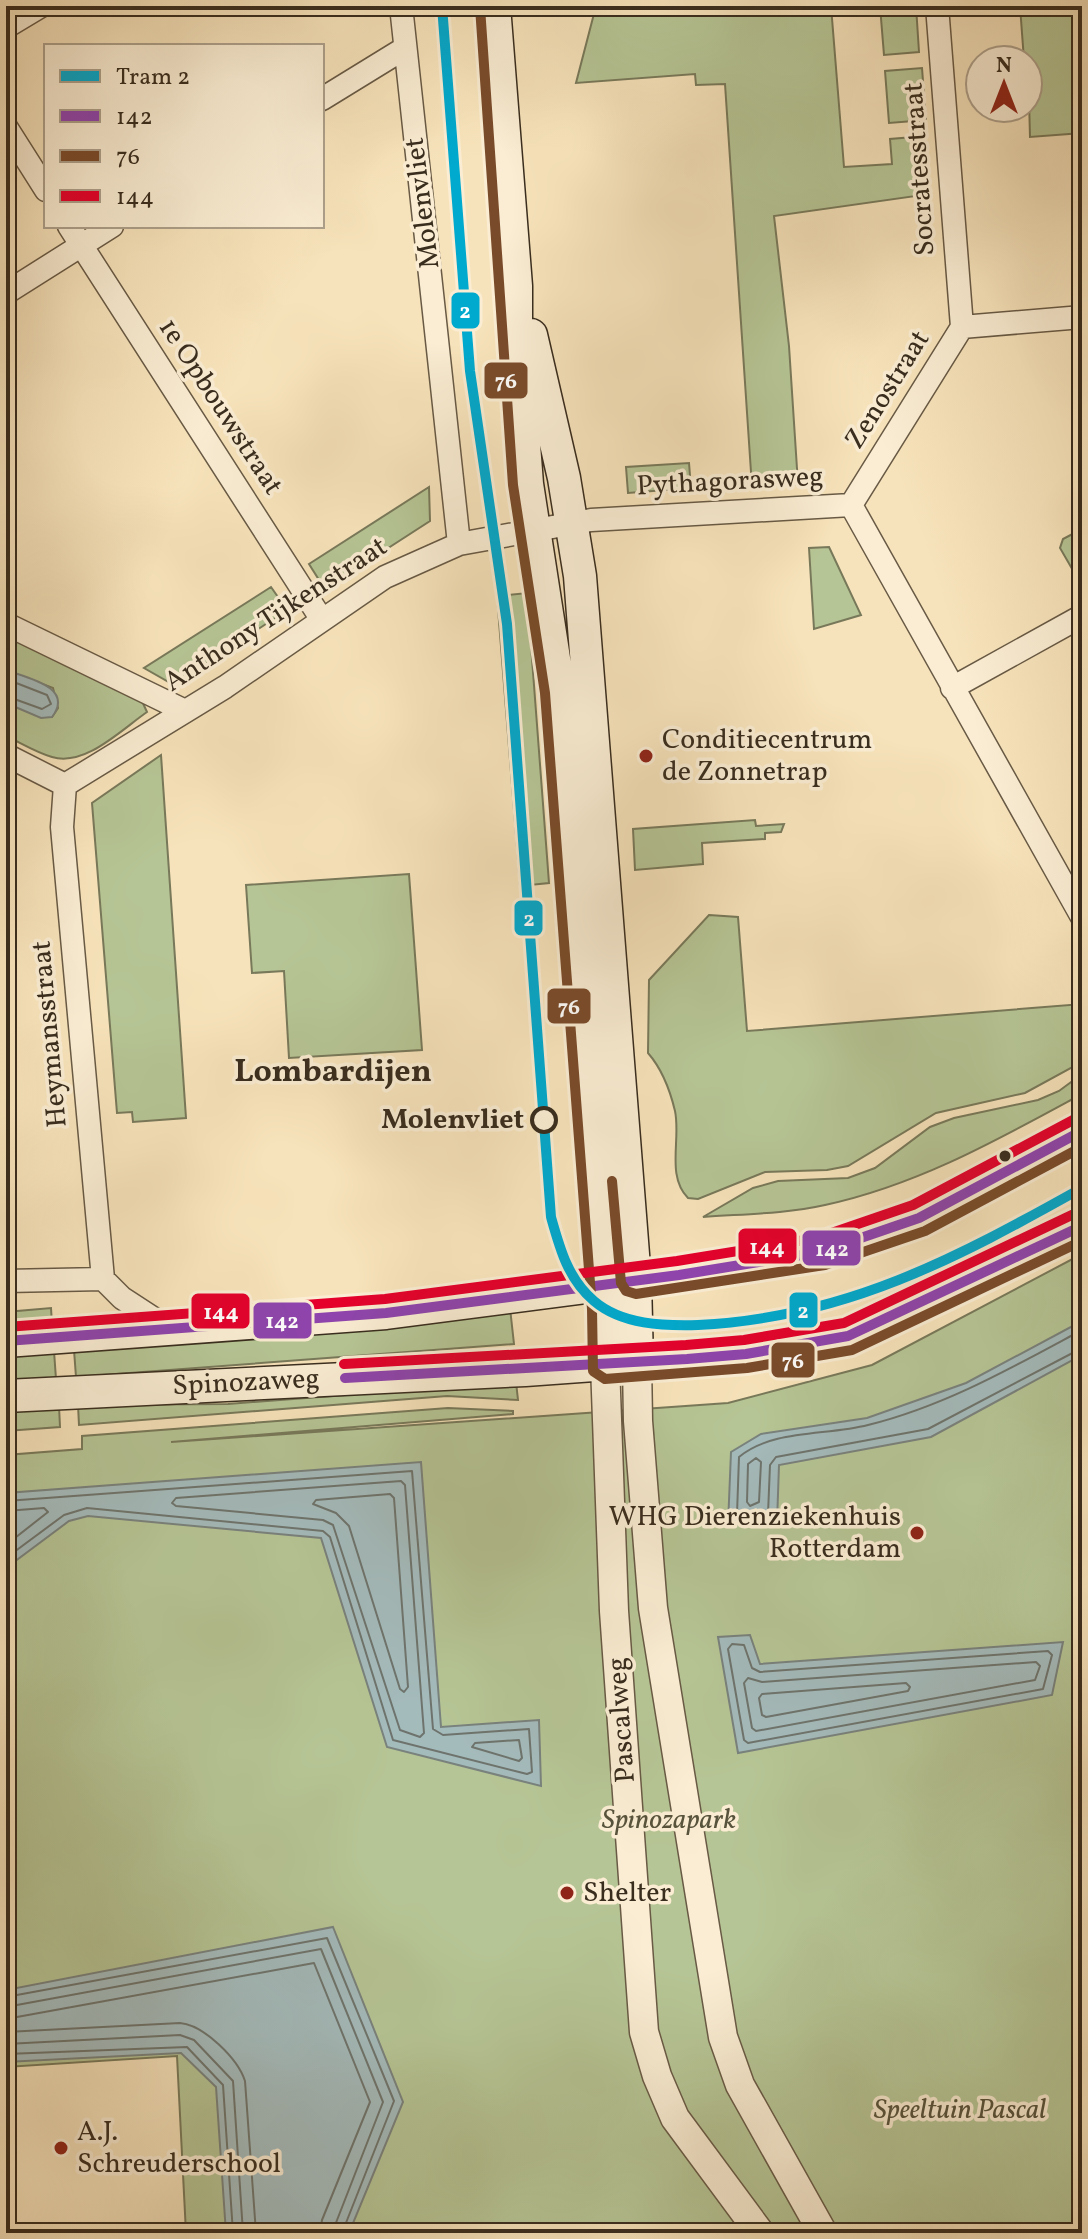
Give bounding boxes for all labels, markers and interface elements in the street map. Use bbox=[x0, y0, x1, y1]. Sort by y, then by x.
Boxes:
legend bbox=[44, 44, 324, 228]
north arrow bbox=[964, 44, 1044, 124]
text: N bbox=[996, 51, 1012, 82]
text: Tram 2 bbox=[116, 61, 190, 95]
street label: Socratesstraat bbox=[894, 81, 946, 257]
text: 142 bbox=[116, 101, 153, 135]
street label: Molenvliet bbox=[396, 135, 450, 271]
text: 76 bbox=[116, 141, 140, 175]
text: 144 bbox=[116, 181, 154, 215]
line badge: 2 bbox=[450, 291, 481, 330]
text: 2 bbox=[459, 297, 471, 328]
street label: 1e Opbouwstraat bbox=[148, 311, 292, 503]
street label: Zenostraat bbox=[836, 323, 940, 457]
line badge: 76 bbox=[483, 361, 529, 400]
text: 76 bbox=[495, 367, 517, 398]
street label: Pythagorasweg bbox=[636, 458, 824, 506]
street label: Anthony Tijkenstraat bbox=[157, 528, 395, 702]
place label: Conditiecentrum de Zonnetrap bbox=[662, 721, 872, 792]
marker: Conditiecentrum de Zonnetrap bbox=[637, 747, 655, 765]
line badge: 2 bbox=[513, 899, 544, 937]
text: 2 bbox=[523, 905, 535, 936]
street label: Heymansstraat bbox=[22, 939, 78, 1129]
line badge: 76 bbox=[546, 987, 592, 1025]
text: 76 bbox=[558, 993, 580, 1024]
district label: Lombardijen bbox=[234, 1051, 432, 1095]
place label: Molenvliet bbox=[381, 1101, 524, 1140]
marker: Molenvliet bbox=[531, 1107, 557, 1133]
unlabelled marker bbox=[997, 1148, 1013, 1164]
line badge: 144 bbox=[737, 1227, 798, 1265]
line badge: 142 bbox=[801, 1229, 862, 1267]
text: 144 bbox=[749, 1233, 785, 1264]
text: 142 bbox=[815, 1235, 849, 1266]
line badge: 2 bbox=[788, 1291, 819, 1329]
line badge: 144 bbox=[190, 1292, 251, 1330]
text: 2 bbox=[797, 1297, 809, 1328]
text: 144 bbox=[203, 1298, 239, 1329]
line badge: 142 bbox=[252, 1301, 313, 1340]
text: 142 bbox=[265, 1307, 299, 1338]
line badge: 76 bbox=[770, 1341, 816, 1379]
text: 76 bbox=[782, 1347, 804, 1378]
street label: Spinozaweg bbox=[171, 1360, 321, 1406]
place label: WHG Dierenziekenhuis Rotterdam bbox=[608, 1498, 901, 1569]
marker: WHG Dierenziekenhuis Rotterdam bbox=[908, 1524, 926, 1542]
street label: Pascalweg bbox=[598, 1656, 646, 1784]
park label: Spinozapark bbox=[602, 1801, 736, 1840]
place label: Shelter bbox=[583, 1874, 672, 1913]
marker: Shelter bbox=[558, 1884, 576, 1902]
park label: Speeltuin Pascal bbox=[874, 2091, 1046, 2130]
place label: A.J. Schreuderschool bbox=[77, 2113, 281, 2184]
marker: A.J. Schreuderschool bbox=[52, 2139, 70, 2157]

